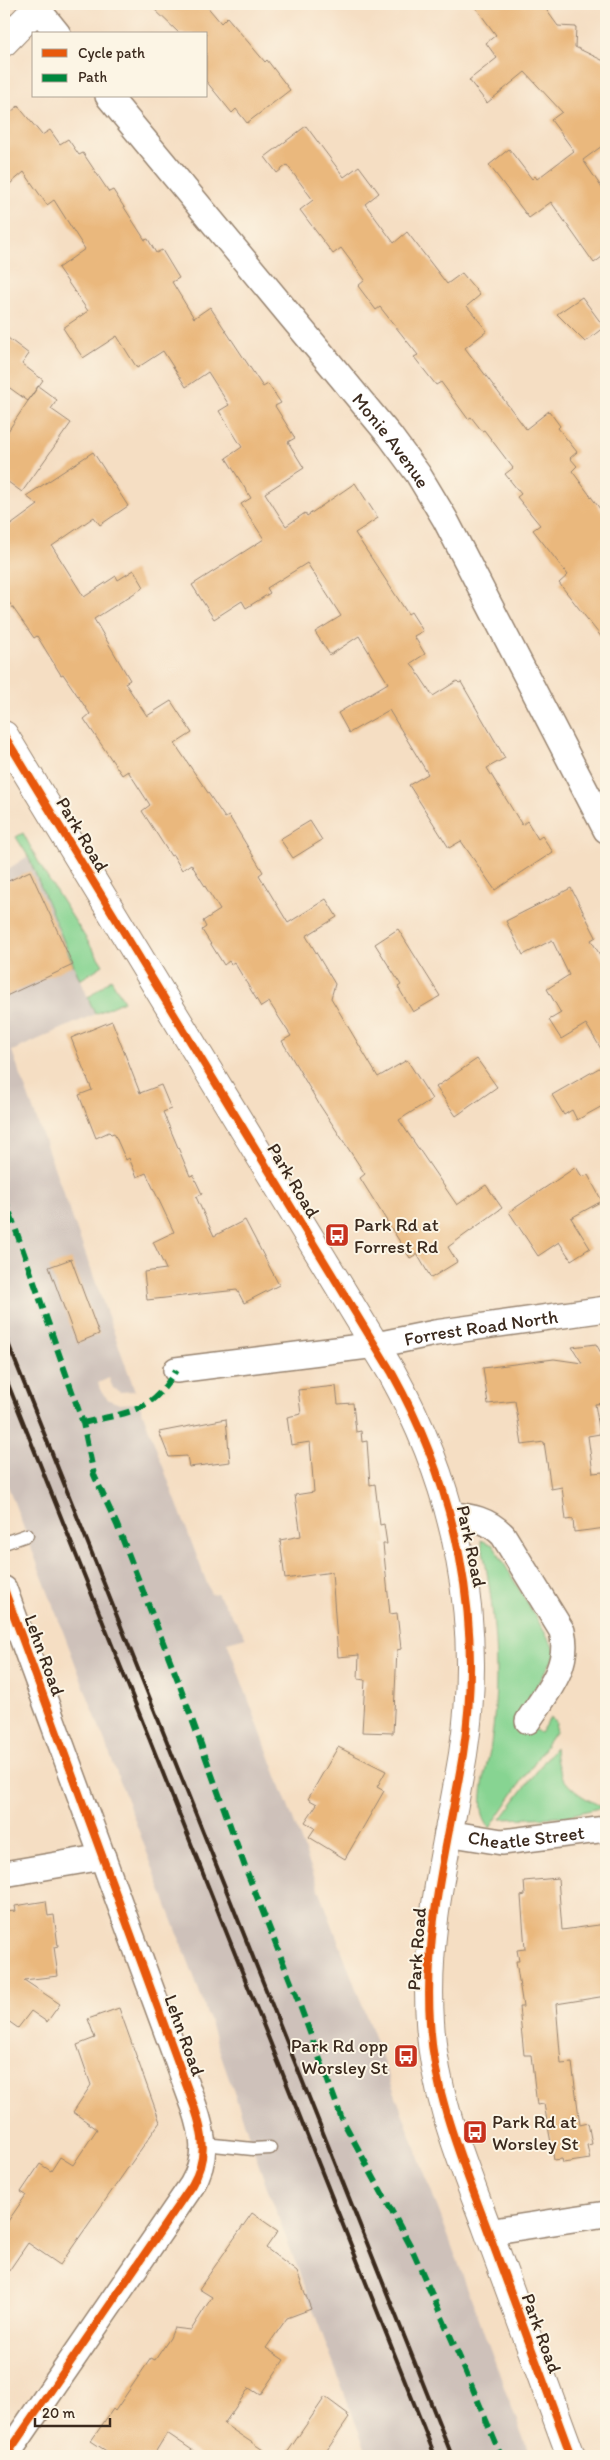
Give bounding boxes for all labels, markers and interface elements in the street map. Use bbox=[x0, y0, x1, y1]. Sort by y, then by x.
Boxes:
legend bbox=[32, 32, 208, 98]
text: Cycle path bbox=[78, 44, 145, 62]
text: Path bbox=[78, 68, 107, 86]
street label: Monie Avenue bbox=[347, 388, 435, 492]
street label: Park Road bbox=[51, 793, 114, 876]
street label: Park Road bbox=[262, 1139, 325, 1222]
place label: Park Rd at Forrest Rd bbox=[354, 1213, 439, 1258]
bus stop icon: Park Rd at Forrest Rd bbox=[324, 1222, 350, 1248]
street label: Forrest Road North bbox=[402, 1305, 559, 1351]
street label: Park Road bbox=[452, 1503, 492, 1590]
street label: Lehn Road bbox=[19, 1611, 70, 1700]
street label: Cheatle Street bbox=[466, 1821, 586, 1854]
street label: Park Road bbox=[402, 1906, 431, 1991]
street label: Lehn Road bbox=[159, 1991, 210, 2080]
place label: Park Rd opp Worsley St bbox=[291, 2034, 388, 2079]
bus stop icon: Park Rd opp Worsley St bbox=[393, 2043, 419, 2069]
place label: Park Rd at Worsley St bbox=[492, 2110, 579, 2155]
bus stop icon: Park Rd at Worsley St bbox=[462, 2119, 488, 2145]
street label: Park Road bbox=[516, 2290, 567, 2377]
scale bar bbox=[35, 2395, 110, 2427]
text: 20 m bbox=[42, 2404, 76, 2422]

